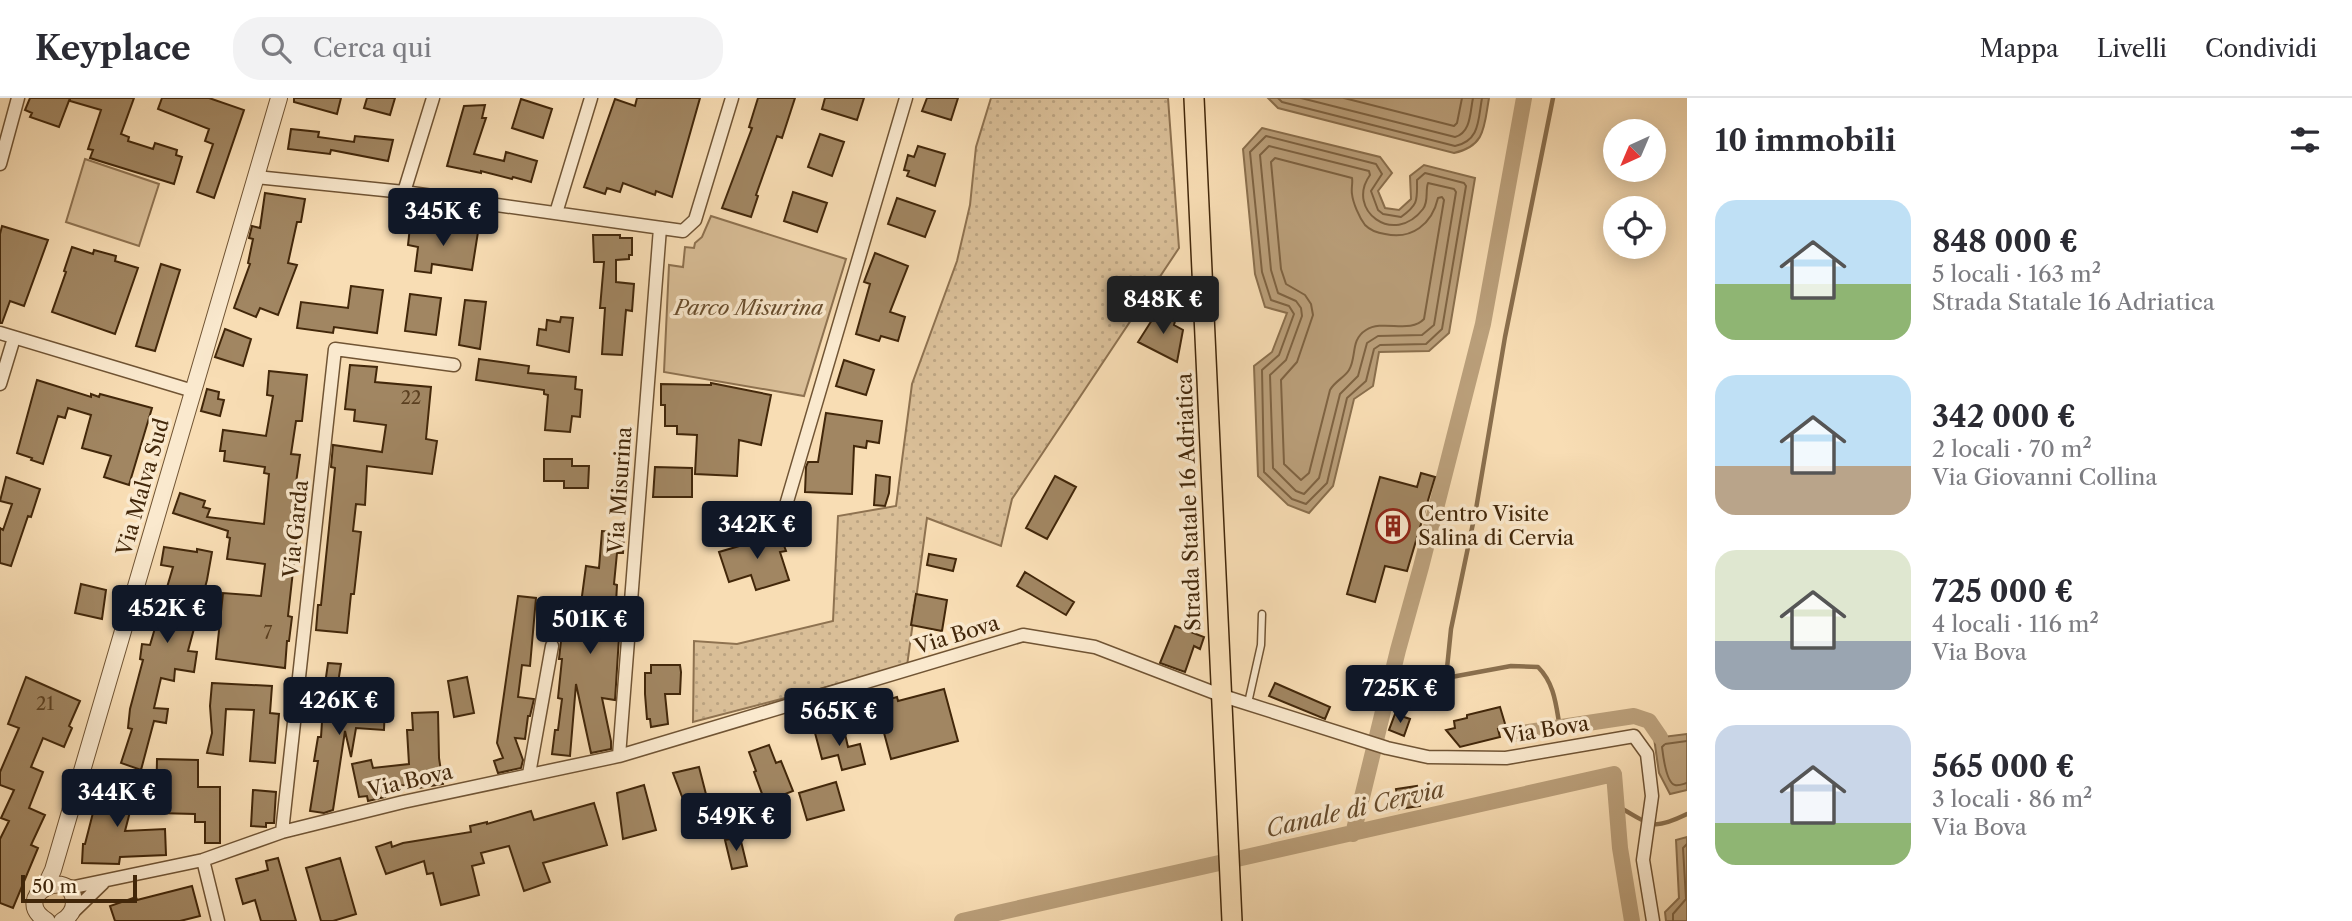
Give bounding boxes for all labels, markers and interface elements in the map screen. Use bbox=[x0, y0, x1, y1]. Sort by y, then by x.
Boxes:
search box bbox=[233, 17, 723, 80]
text: Keyplace bbox=[35, 28, 191, 69]
icon: search bbox=[257, 29, 295, 67]
text: Cerca qui bbox=[313, 32, 432, 64]
text: Mappa bbox=[1980, 34, 2059, 63]
text: Livelli bbox=[2097, 34, 2167, 63]
text: Condividi bbox=[2205, 34, 2317, 63]
north arrow bbox=[1603, 119, 1666, 182]
map controls bbox=[1603, 119, 1666, 259]
icon: filters bbox=[2286, 121, 2324, 159]
text: 10 immobili bbox=[1715, 122, 1896, 159]
pin: 345K € bbox=[386, 188, 500, 248]
button: locate bbox=[1603, 196, 1666, 259]
text: 345K € bbox=[404, 197, 482, 225]
text: 848 000 € bbox=[1932, 223, 2078, 260]
icon: home bbox=[1771, 228, 1855, 312]
text: 5 locali · 163 m² bbox=[1932, 260, 2101, 288]
pin: 848K € bbox=[1106, 276, 1220, 336]
text: 848K € bbox=[1123, 285, 1203, 313]
text: Strada Statale 16 Adriatica bbox=[1932, 288, 2215, 316]
park label: Parco Misurina bbox=[672, 295, 824, 320]
street label: Strada Statale 16 Adriatica bbox=[1171, 372, 1206, 632]
house number: 22 bbox=[401, 387, 421, 409]
text: 342 000 € bbox=[1932, 398, 2076, 435]
icon: home bbox=[1771, 403, 1855, 487]
street label: Via Malva Sud bbox=[111, 415, 174, 559]
street label: Via Misurina bbox=[603, 425, 636, 555]
text: 2 locali · 70 m² bbox=[1932, 435, 2092, 463]
text: Via Giovanni Collina bbox=[1932, 463, 2157, 491]
street label: Via Garda bbox=[278, 478, 313, 580]
place label: Centro Visite Salina di Cervia bbox=[1418, 501, 1575, 550]
pin: 342K € bbox=[700, 502, 814, 561]
building icon: Centro Visite Salina di Cervia bbox=[1374, 507, 1412, 545]
text: 342K € bbox=[718, 510, 796, 538]
text: 725 000 € bbox=[1932, 573, 2073, 610]
icon: home bbox=[1771, 578, 1855, 662]
pin: 452K € bbox=[110, 586, 224, 645]
text: 452K € bbox=[128, 594, 206, 622]
pin: 501K € bbox=[533, 596, 647, 656]
text: 501K € bbox=[552, 605, 628, 633]
street label: Via Bova bbox=[911, 610, 1003, 659]
text: 4 locali · 116 m² bbox=[1932, 610, 2099, 638]
house number: 7 bbox=[264, 622, 273, 644]
text: Via Bova bbox=[1932, 638, 2027, 666]
pin: 725K € bbox=[1343, 666, 1457, 725]
text: 725K € bbox=[1362, 674, 1438, 702]
pin: 426K € bbox=[282, 678, 396, 737]
text: 426K € bbox=[299, 686, 379, 714]
pin: 565K € bbox=[782, 688, 896, 748]
house number: 21 bbox=[36, 693, 54, 715]
text: 565K € bbox=[800, 697, 878, 725]
street label: Via Bova bbox=[1500, 710, 1592, 749]
text: 565 000 € bbox=[1932, 748, 2075, 785]
icon: home bbox=[1771, 753, 1855, 837]
street label: Via Bova bbox=[364, 758, 456, 803]
pin: 344K € bbox=[60, 770, 174, 829]
water label: Canale di Cervia bbox=[1263, 775, 1447, 843]
text: 344K € bbox=[78, 778, 156, 806]
text: 3 locali · 86 m² bbox=[1932, 785, 2093, 813]
pin: 549K € bbox=[679, 794, 793, 853]
text: 549K € bbox=[697, 802, 775, 830]
text: Via Bova bbox=[1932, 813, 2027, 841]
scale bar bbox=[21, 872, 136, 904]
text: 50 m bbox=[32, 875, 77, 898]

